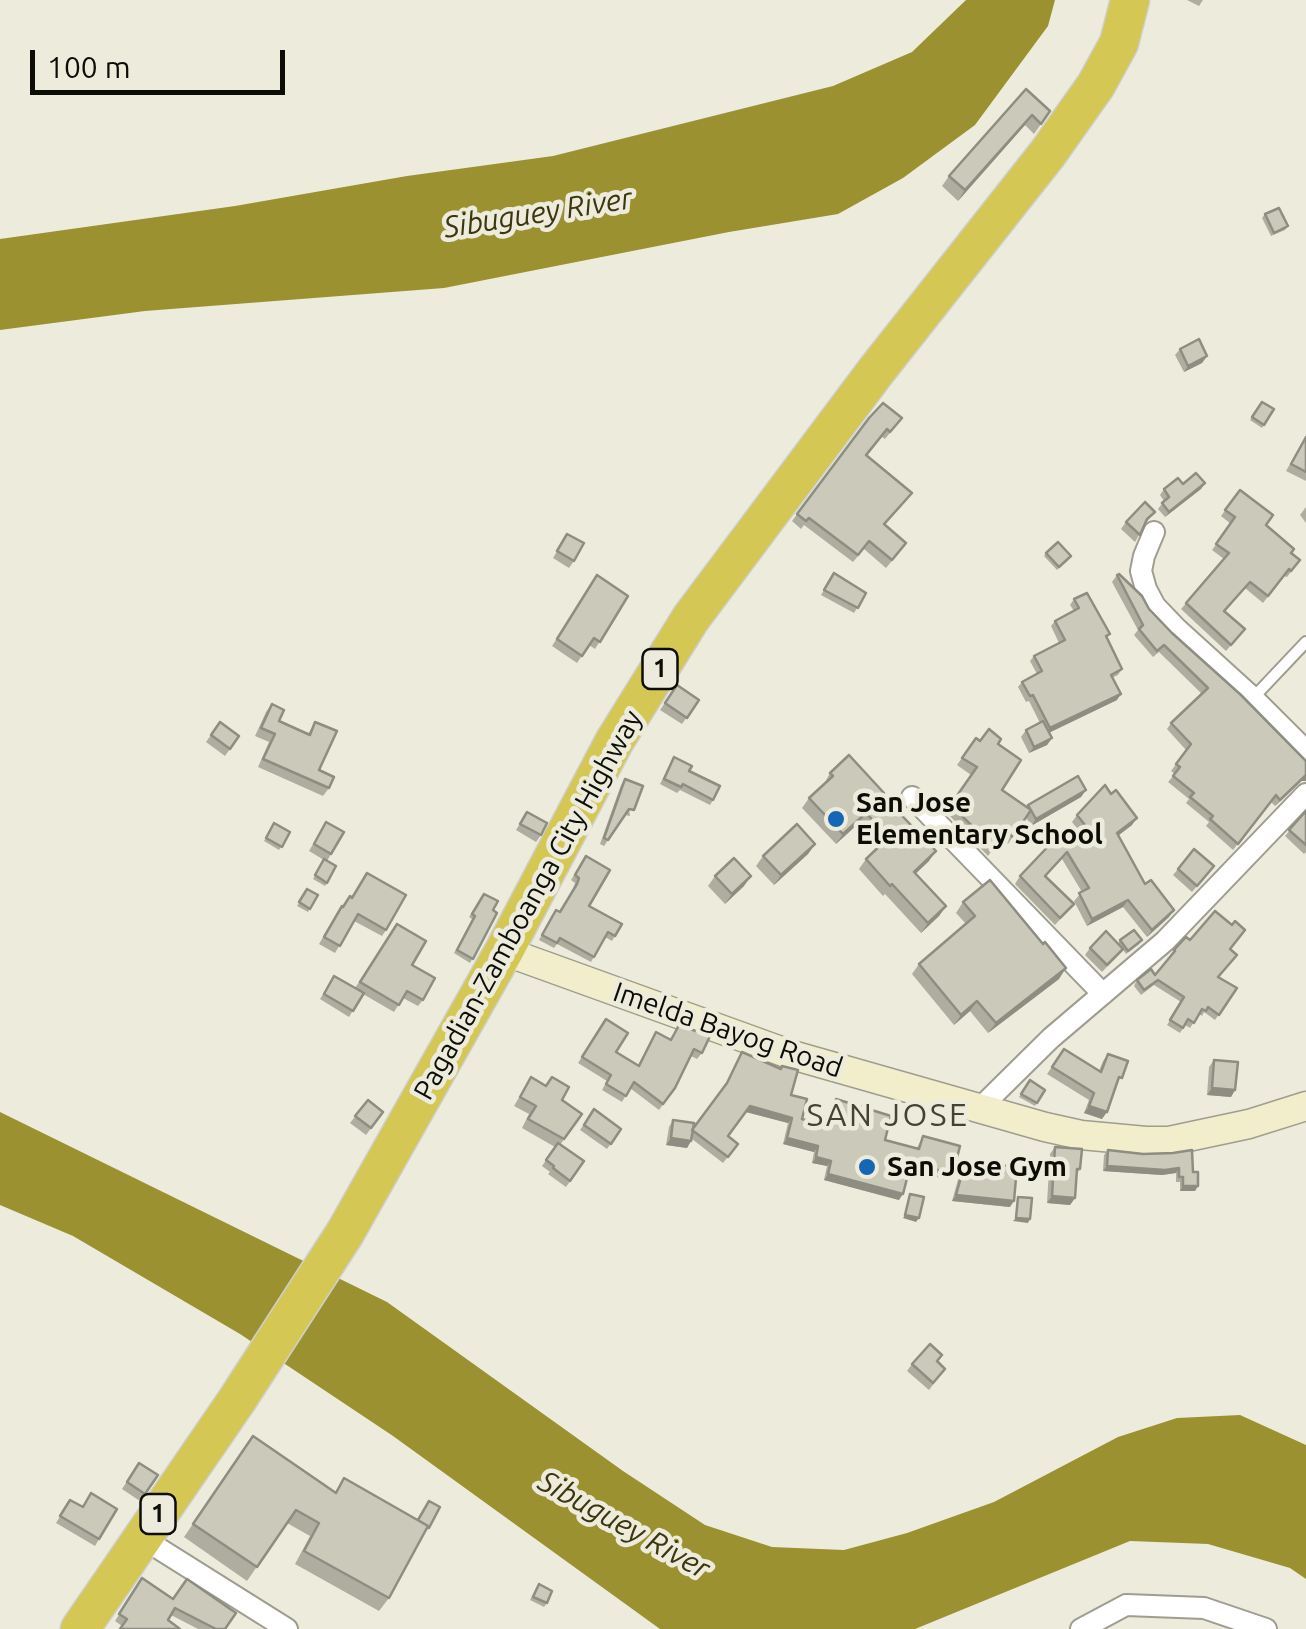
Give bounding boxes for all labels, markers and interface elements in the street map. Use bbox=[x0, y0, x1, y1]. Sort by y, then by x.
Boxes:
scale bar bbox=[35, 30, 290, 92]
text: 100 m bbox=[47, 50, 131, 84]
water label: Sibuguey River bbox=[441, 180, 635, 246]
road number: 1 bbox=[642, 649, 678, 689]
street label: Pagadian-Zamboanga City Highway bbox=[407, 704, 649, 1106]
place label: San Jose Elementary School bbox=[856, 786, 1103, 852]
marker: San Jose Elementary School bbox=[825, 808, 847, 830]
street label: Imelda Bayog Road bbox=[609, 975, 847, 1085]
district label: SAN JOSE bbox=[806, 1096, 970, 1134]
place label: San Jose Gym bbox=[887, 1150, 1067, 1184]
marker: San Jose Gym bbox=[856, 1156, 878, 1178]
water label: Sibuguey River bbox=[532, 1463, 716, 1587]
road number: 1 bbox=[140, 1494, 176, 1534]

